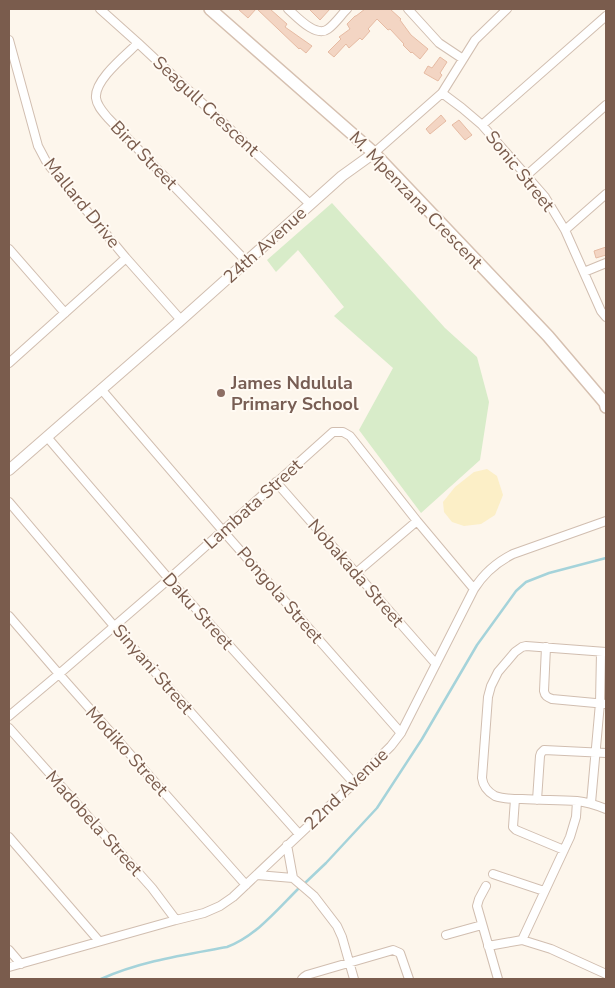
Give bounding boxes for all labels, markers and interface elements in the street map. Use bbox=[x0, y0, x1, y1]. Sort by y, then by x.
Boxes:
street label: Seagull Crescent bbox=[148, 50, 265, 162]
street label: Bird Street bbox=[105, 115, 183, 195]
street label: M. Mpenzana Crescent bbox=[344, 126, 489, 275]
street label: Sonic Street bbox=[480, 126, 560, 217]
street label: Mallard Drive bbox=[38, 153, 126, 253]
street label: 24th Avenue bbox=[218, 201, 312, 289]
place label: James Ndulula Primary School bbox=[230, 371, 359, 416]
marker: James Ndulula Primary School bbox=[215, 387, 227, 399]
street label: Lambata Street bbox=[199, 453, 308, 555]
street label: Nobakada Street bbox=[302, 514, 410, 633]
street label: Pongola Street bbox=[231, 542, 329, 649]
street label: Daku Street bbox=[157, 567, 239, 655]
street label: Sinyani Street bbox=[107, 619, 199, 720]
street label: Modiko Street bbox=[80, 701, 174, 801]
street label: 22nd Avenue bbox=[299, 743, 393, 835]
street label: Madobela Street bbox=[40, 765, 148, 881]

